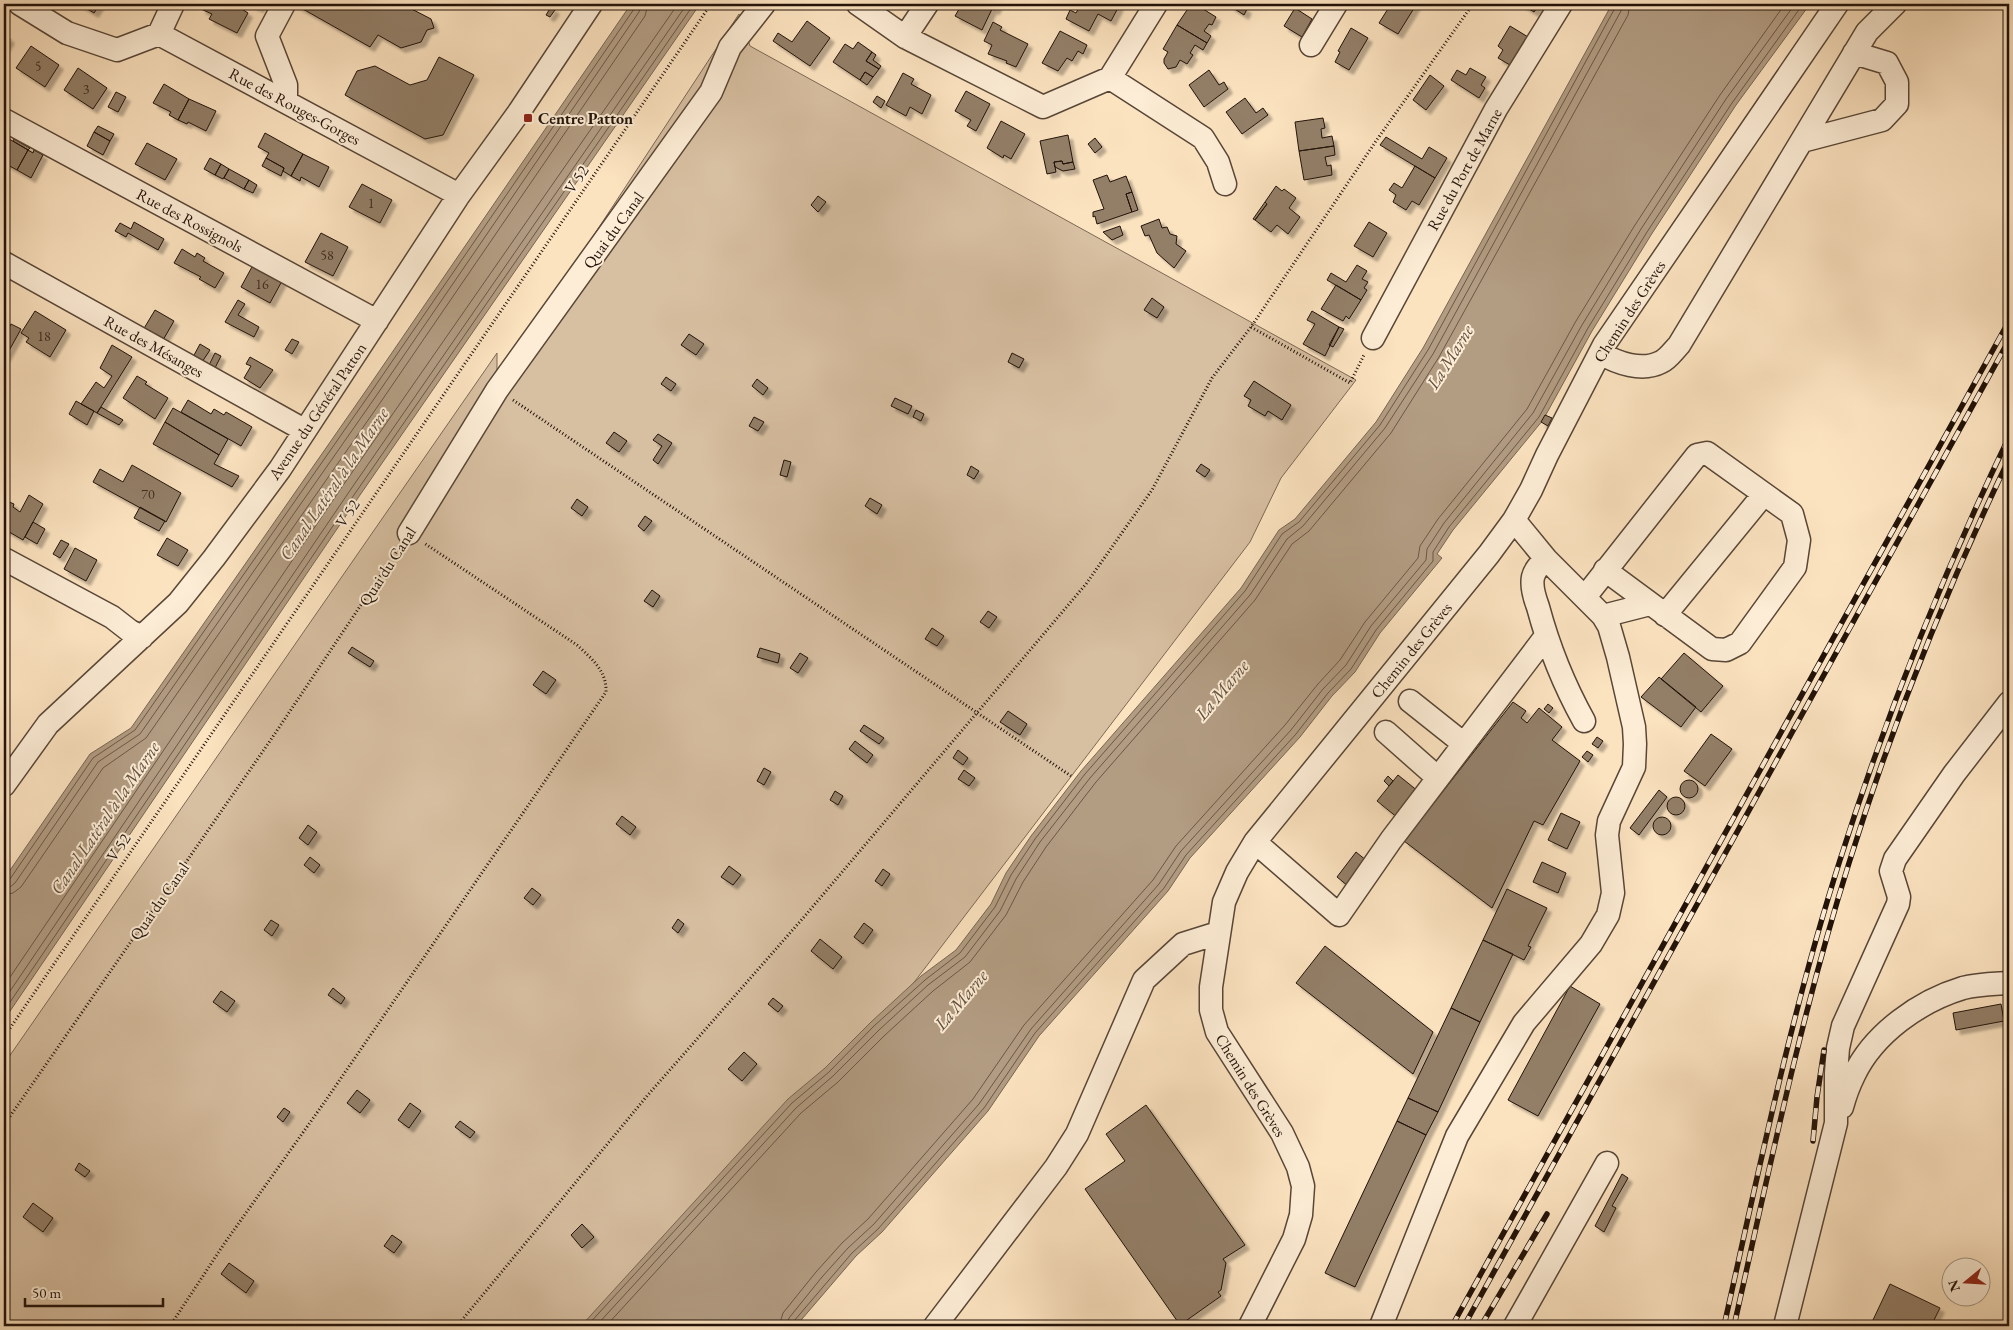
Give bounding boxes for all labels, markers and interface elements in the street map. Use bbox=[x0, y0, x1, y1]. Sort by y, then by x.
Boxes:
house number: 5 bbox=[35, 57, 41, 75]
street label: Rue des Rouges-Gorges bbox=[225, 63, 364, 150]
house number: 3 bbox=[83, 80, 90, 98]
street label: Rue du Port de Marne bbox=[1422, 104, 1507, 234]
place label: Centre Patton bbox=[538, 108, 633, 129]
marker: Centre Patton bbox=[522, 112, 534, 124]
street label: V 52 bbox=[560, 161, 593, 197]
street label: Rue des Rossignols bbox=[133, 184, 247, 257]
street label: Quai du Canal bbox=[578, 187, 649, 273]
house number: 1 bbox=[368, 194, 374, 212]
house number: 58 bbox=[320, 246, 334, 264]
street label: Chemin des Grèves bbox=[1589, 256, 1670, 366]
house number: 16 bbox=[255, 275, 269, 293]
street label: Rue des Mésanges bbox=[100, 310, 207, 382]
water label: La Marne bbox=[1420, 320, 1479, 394]
house number: 18 bbox=[37, 327, 51, 345]
street label: Avenue du Général Patton bbox=[263, 338, 371, 485]
water label: Canal Latéral à la Marne bbox=[274, 402, 394, 565]
house number: 70 bbox=[141, 485, 155, 503]
street label: V 52 bbox=[331, 495, 364, 531]
street label: Quai du Canal bbox=[354, 523, 421, 610]
street label: Chemin des Grèves bbox=[1366, 598, 1457, 703]
water label: La Marne bbox=[1189, 654, 1254, 725]
water label: Canal Latéral à la Marne bbox=[45, 736, 165, 899]
street label: V 52 bbox=[102, 829, 135, 865]
street label: Quai du Canal bbox=[125, 858, 194, 944]
water label: La Marne bbox=[928, 964, 993, 1035]
street label: Chemin des Grèves bbox=[1210, 1030, 1291, 1141]
north arrow bbox=[1940, 1258, 1990, 1308]
scale bar bbox=[25, 1275, 162, 1307]
text: N bbox=[1943, 1277, 1964, 1294]
text: 50 m bbox=[32, 1283, 61, 1302]

